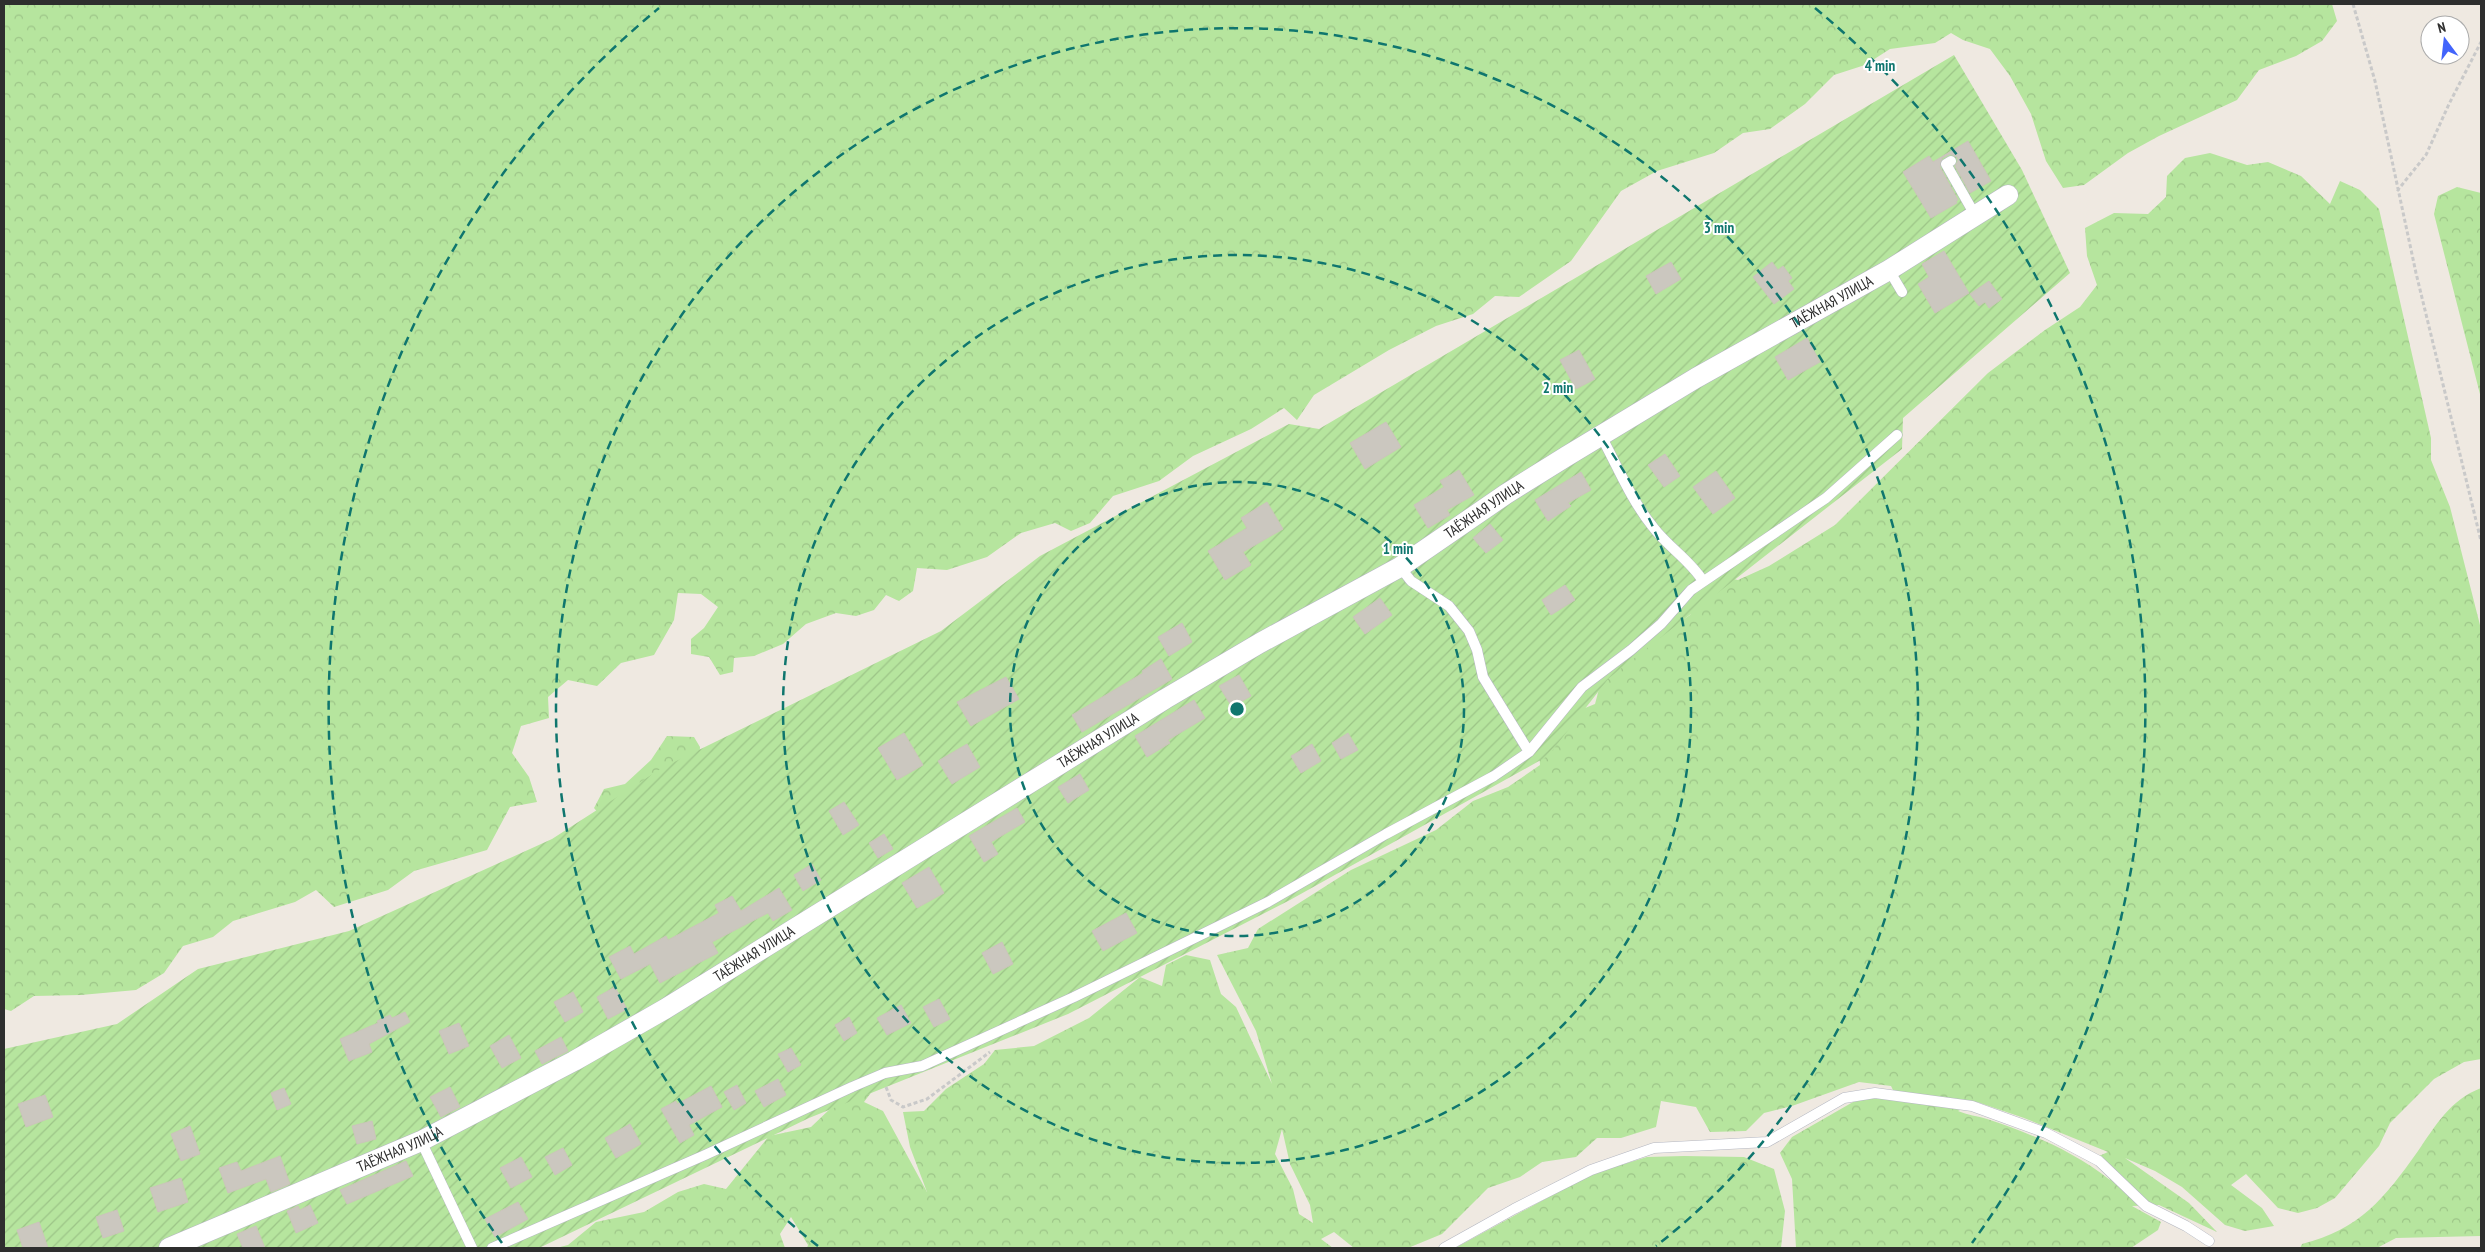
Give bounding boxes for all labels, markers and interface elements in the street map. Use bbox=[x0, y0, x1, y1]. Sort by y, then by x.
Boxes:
north arrow bbox=[2420, 15, 2470, 65]
text: N bbox=[2436, 18, 2448, 37]
text: 4 min bbox=[1865, 56, 1895, 75]
text: 3 min bbox=[1704, 218, 1734, 237]
street label: ТАЁЖНАЯ УЛИЦА bbox=[1787, 270, 1877, 332]
text: 2 min bbox=[1543, 378, 1573, 397]
street label: ТАЁЖНАЯ УЛИЦА bbox=[1440, 475, 1528, 543]
text: 1 min bbox=[1383, 539, 1413, 558]
centre of rings bbox=[1228, 700, 1246, 718]
street label: ТАЁЖНАЯ УЛИЦА bbox=[1054, 707, 1143, 772]
street label: ТАЁЖНАЯ УЛИЦА bbox=[710, 921, 799, 986]
street label: ТАЁЖНАЯ УЛИЦА bbox=[354, 1121, 446, 1176]

